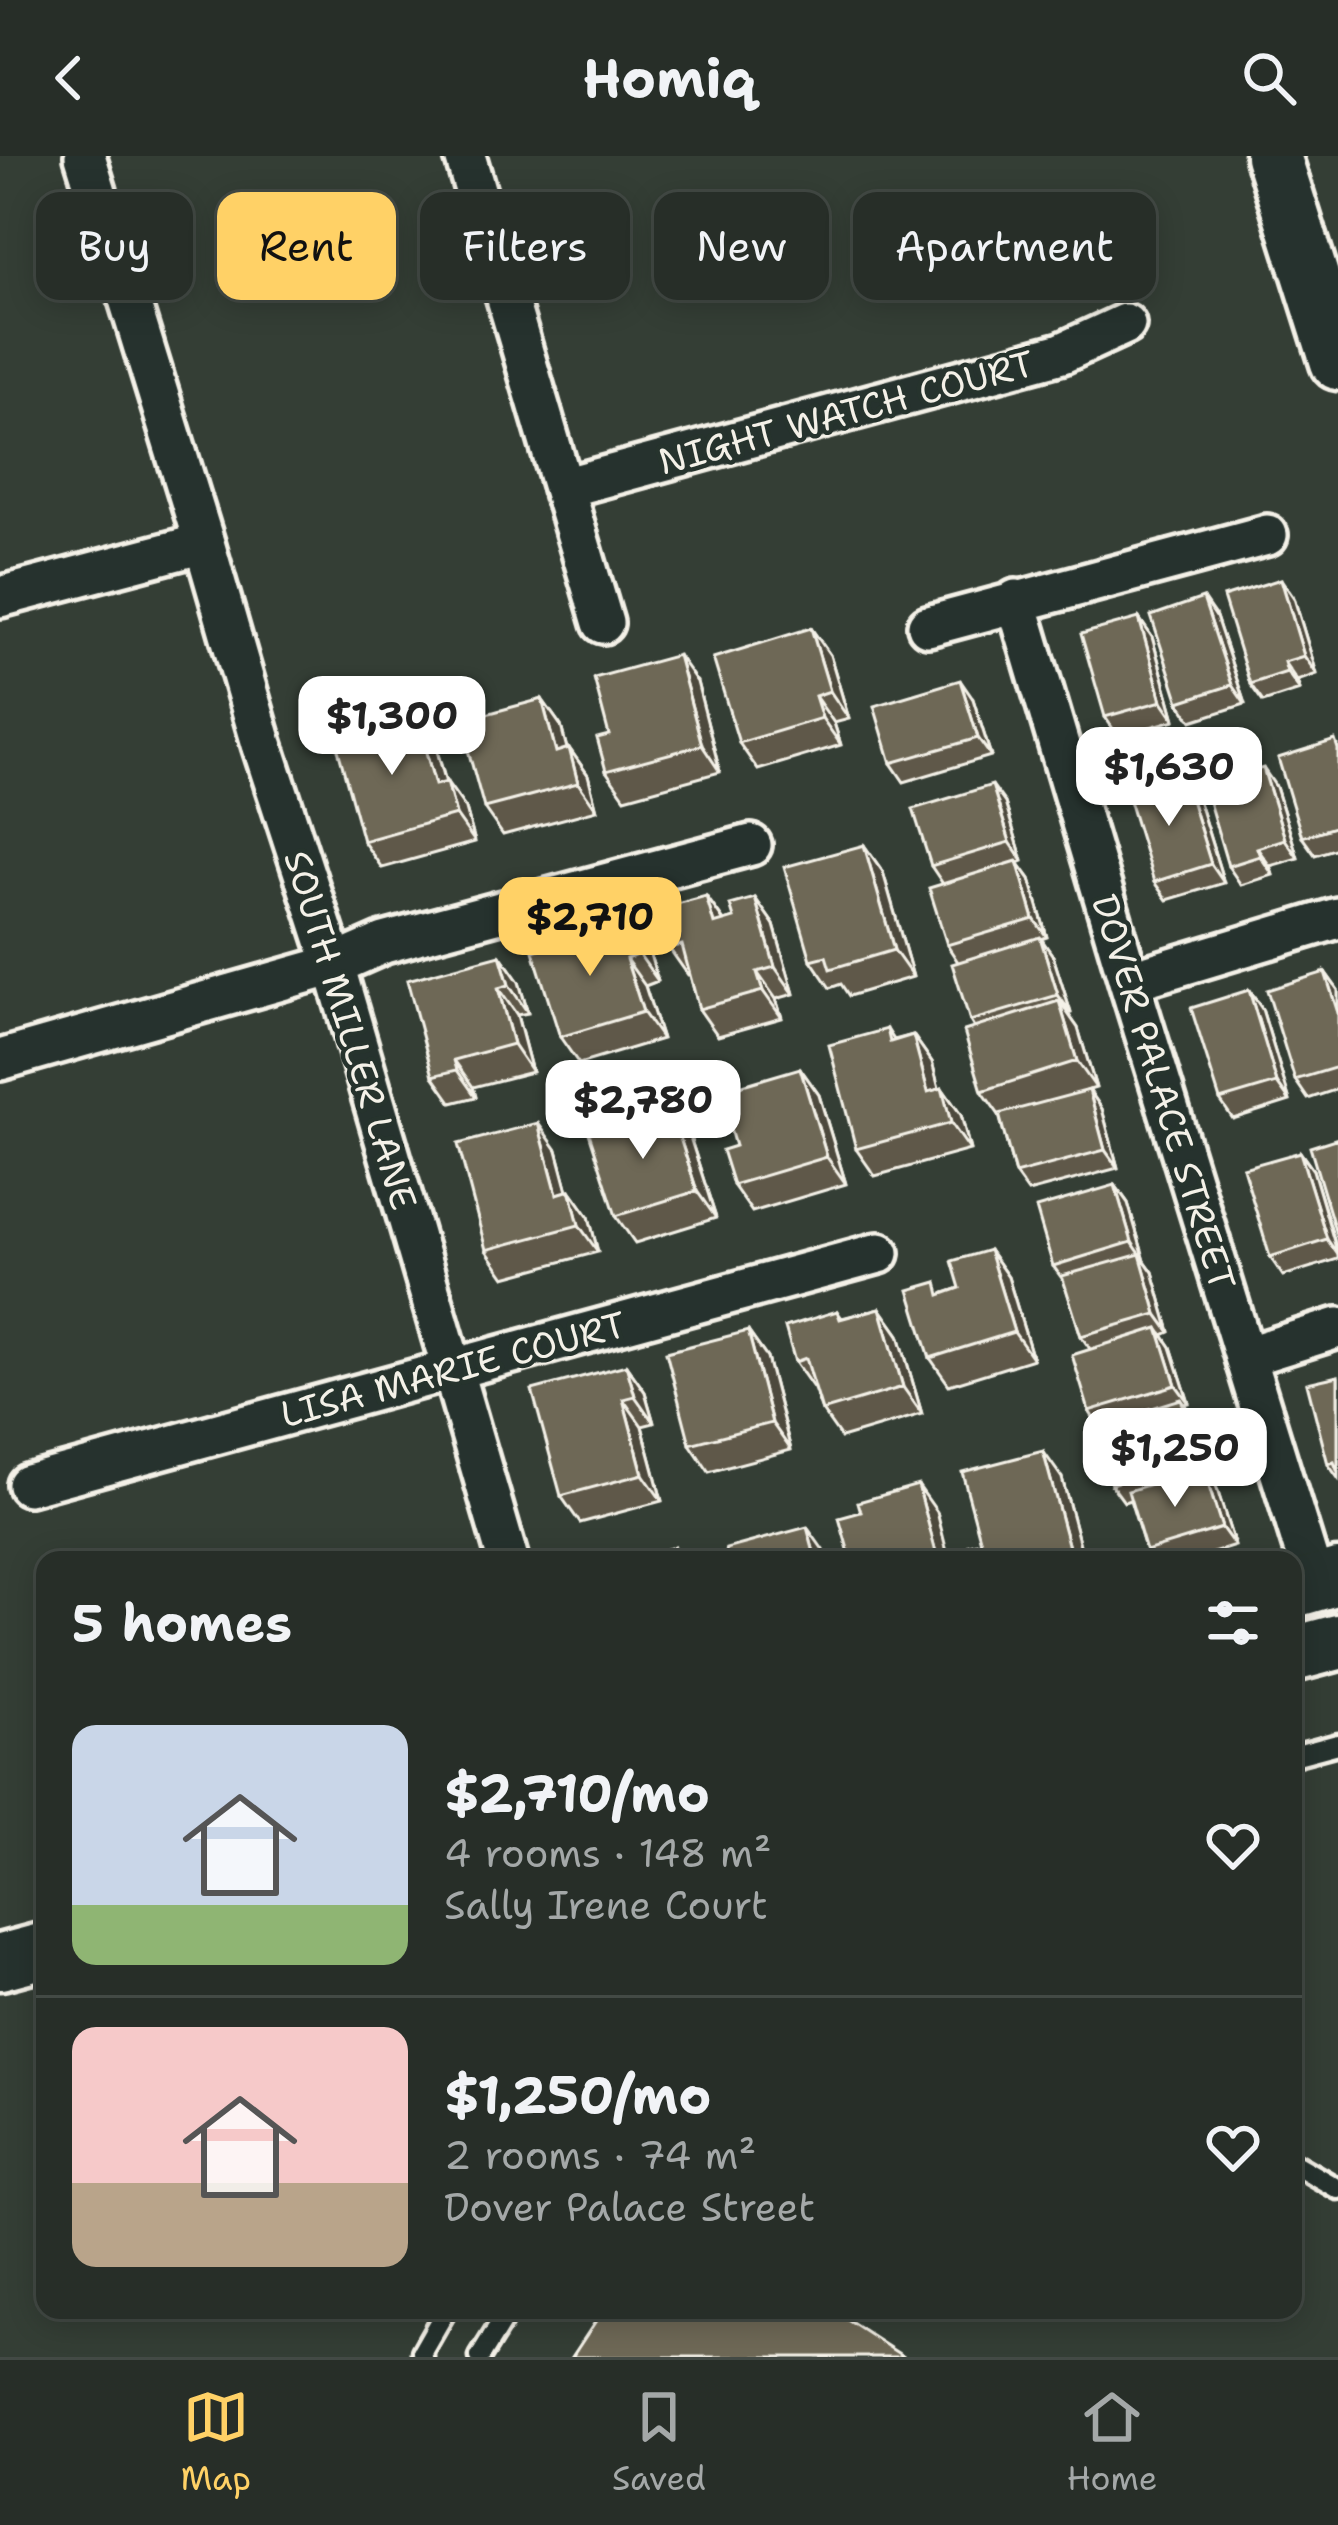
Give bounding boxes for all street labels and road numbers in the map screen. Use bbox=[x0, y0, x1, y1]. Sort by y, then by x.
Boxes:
street label: NIGHT WATCH COURT bbox=[653, 339, 1039, 486]
street label: SOUTH MILLER LANE bbox=[273, 844, 429, 1216]
street label: DOVER PALACE STREET bbox=[1080, 888, 1247, 1296]
street label: LISA MARIE COURT bbox=[275, 1300, 631, 1439]

